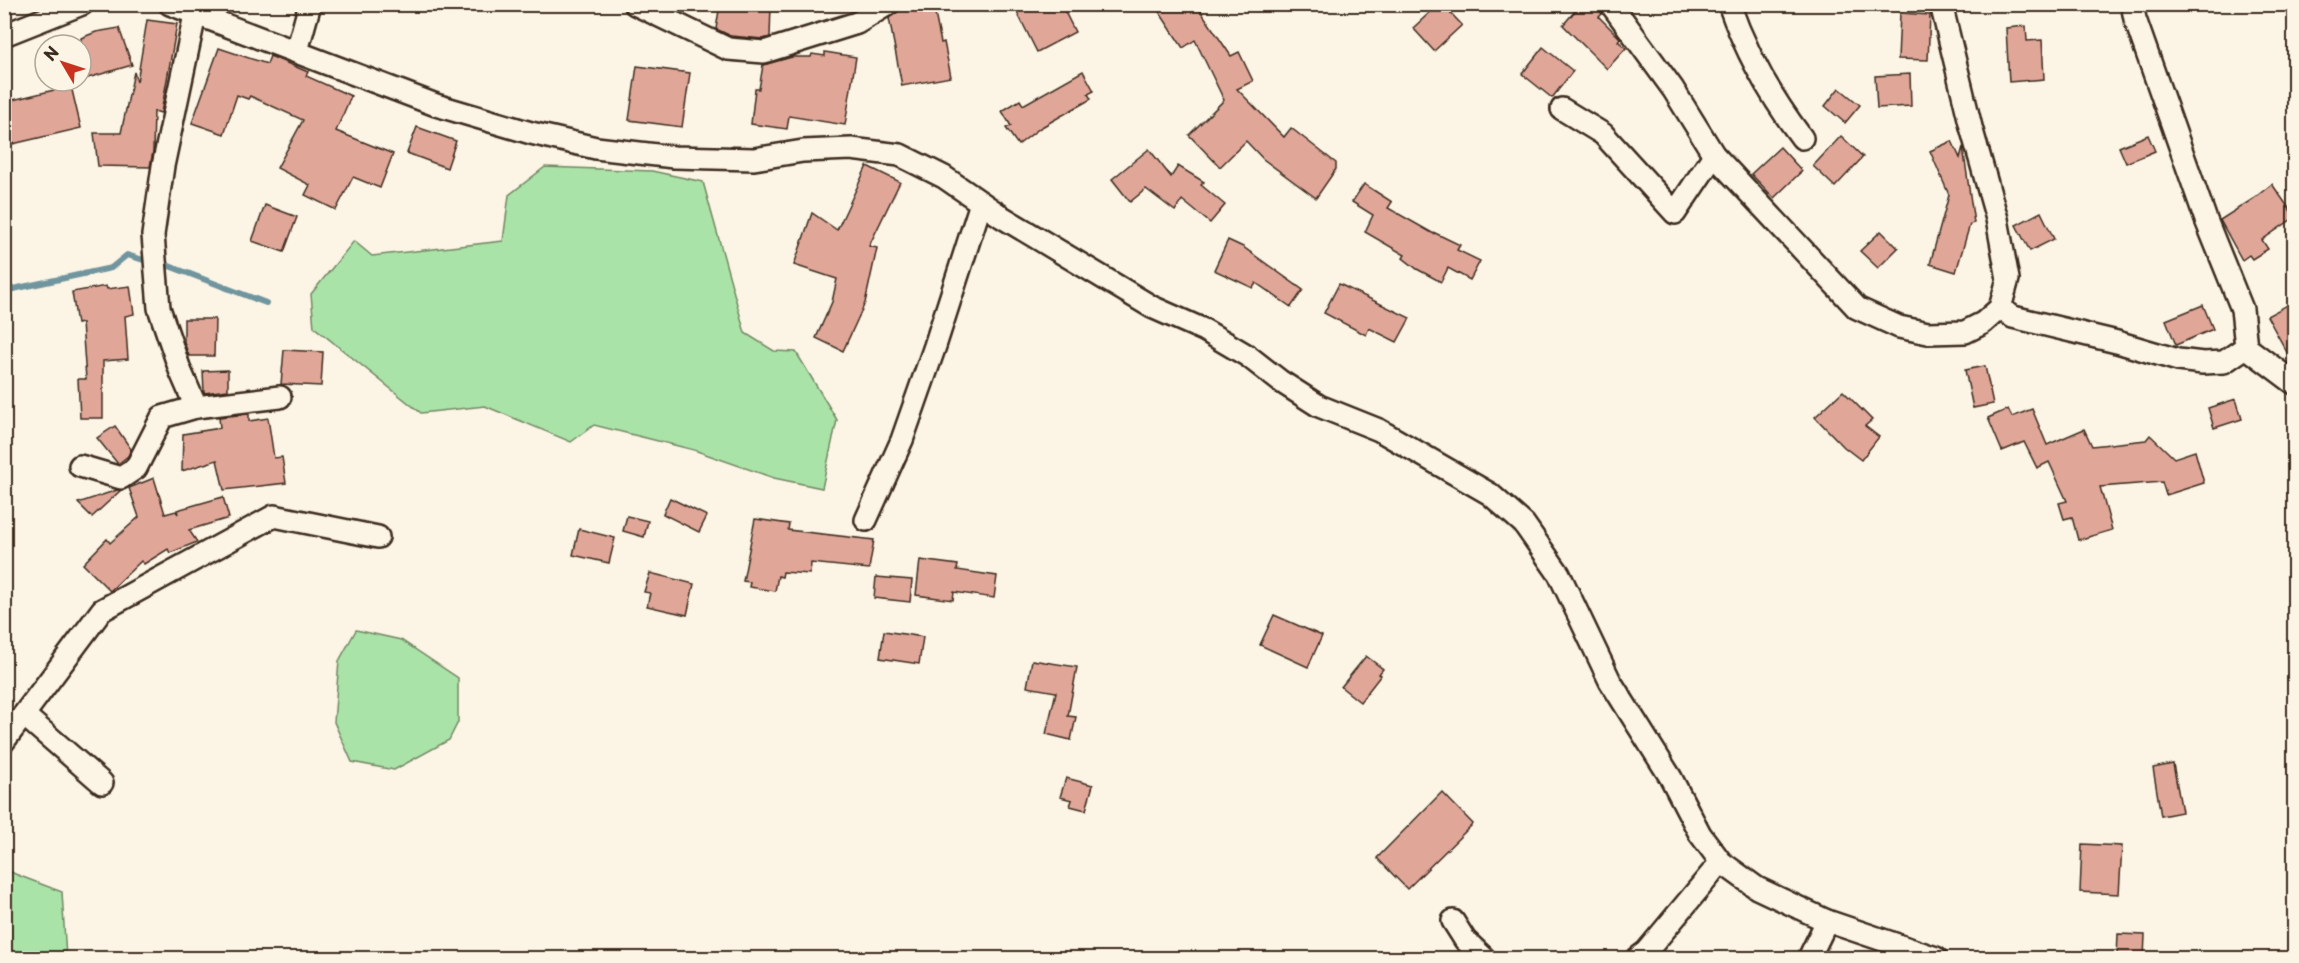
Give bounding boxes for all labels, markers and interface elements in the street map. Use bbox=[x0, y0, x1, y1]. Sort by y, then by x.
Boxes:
north arrow bbox=[33, 33, 93, 93]
text: N bbox=[37, 40, 64, 65]

